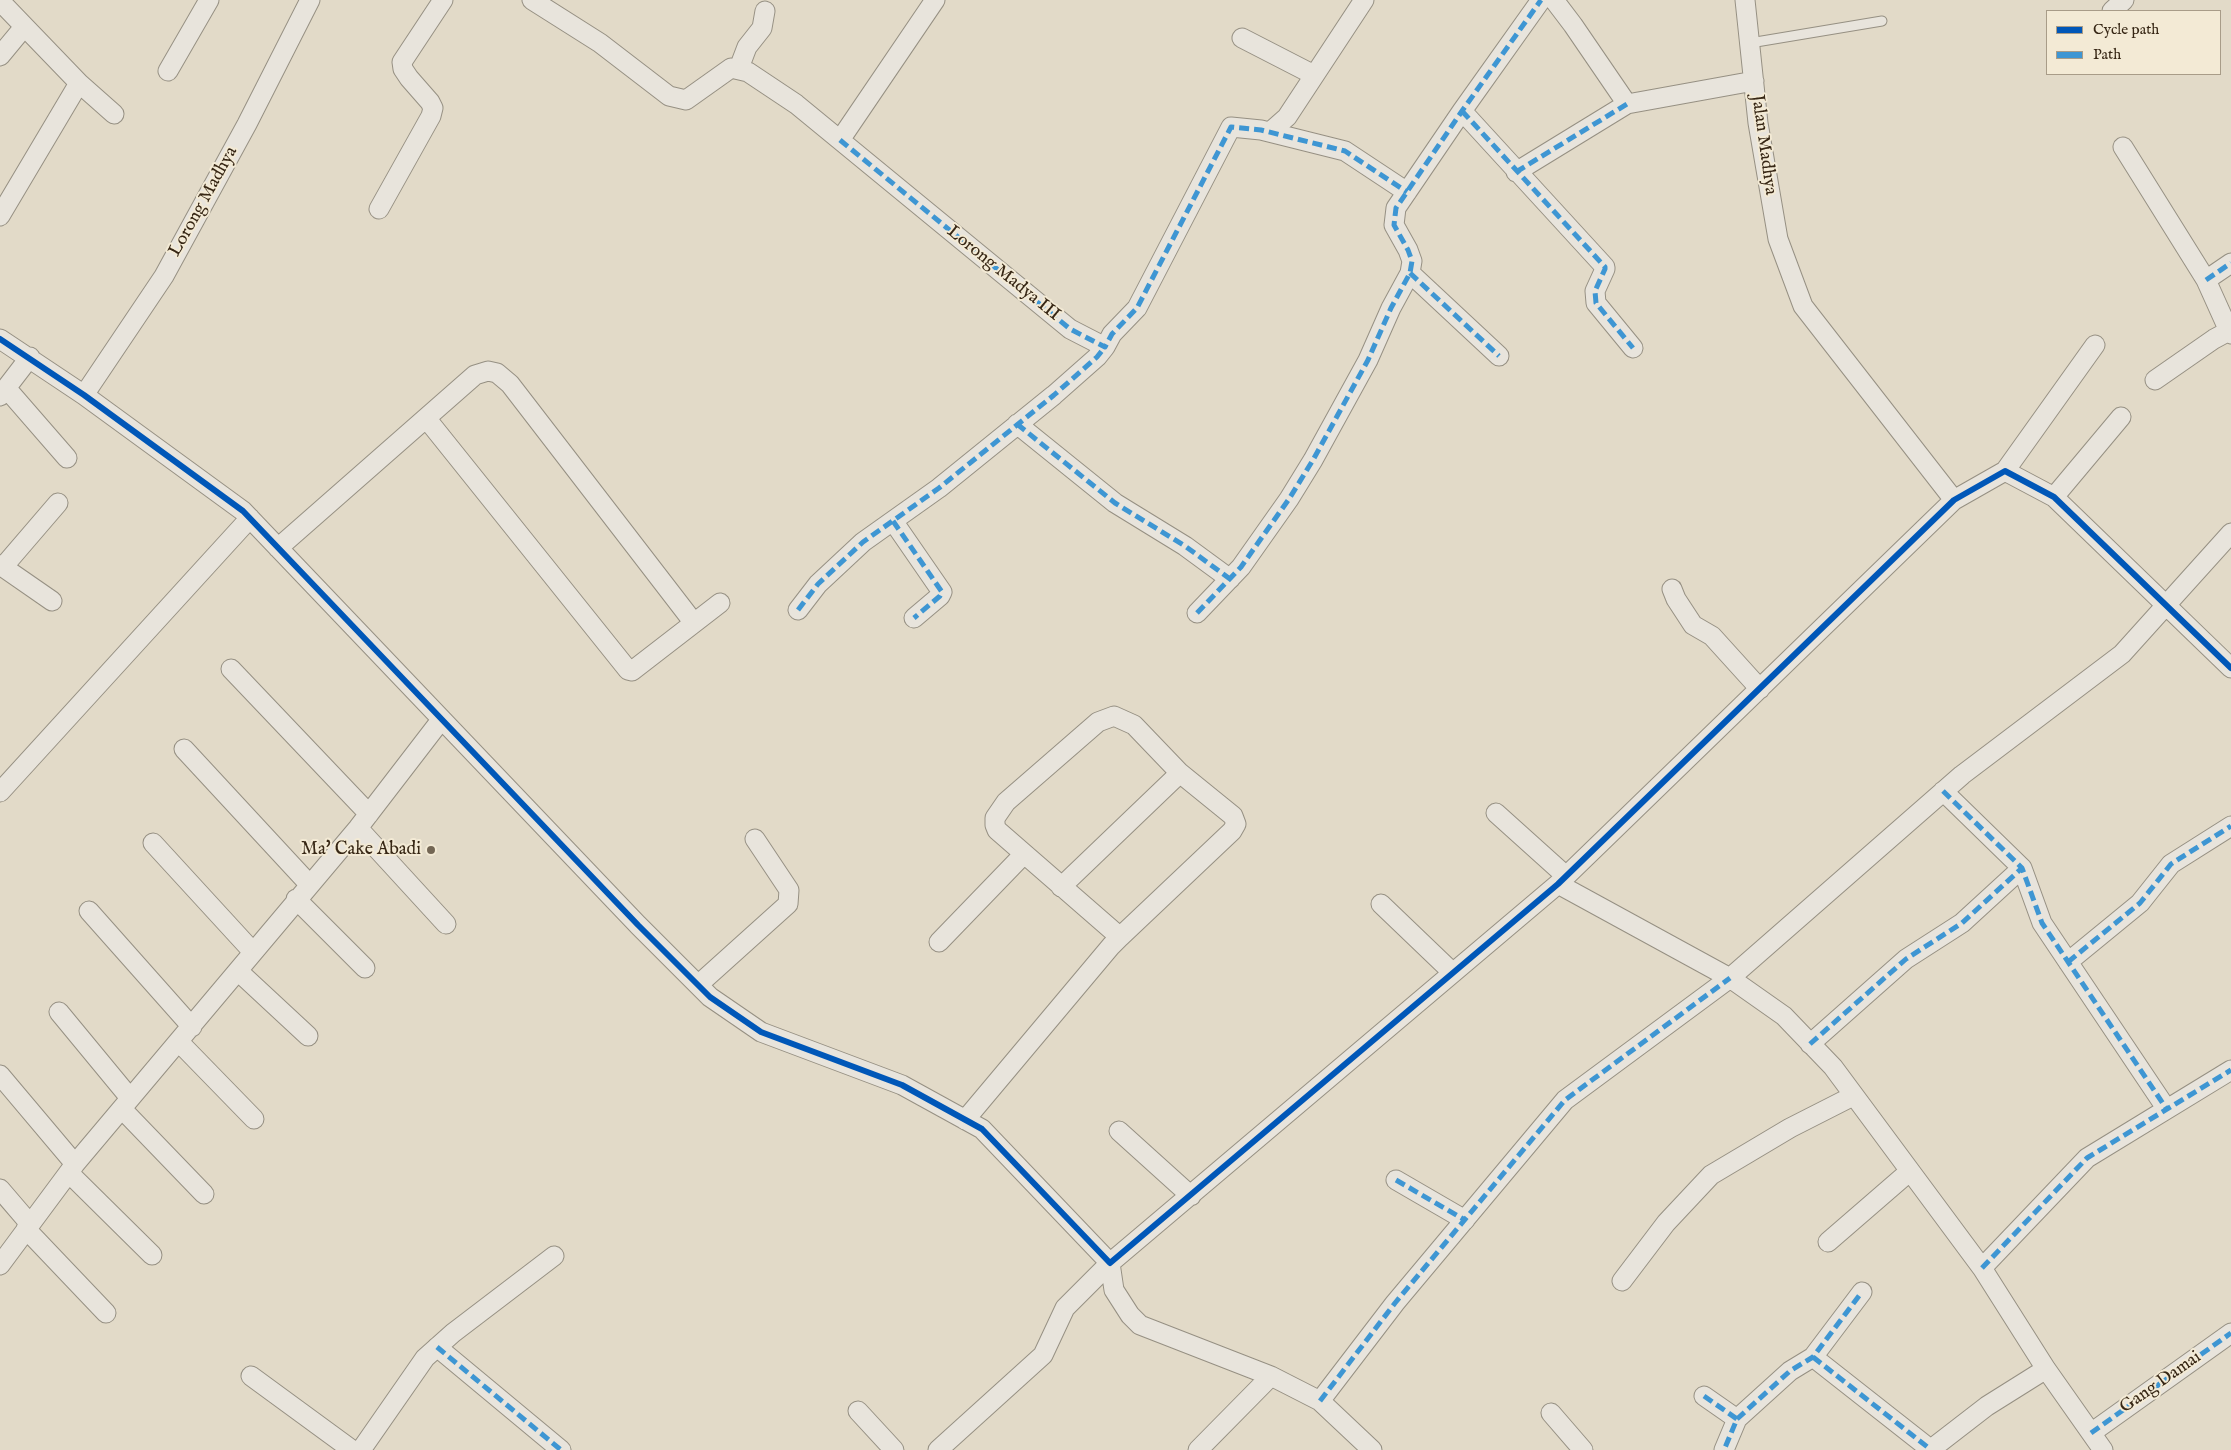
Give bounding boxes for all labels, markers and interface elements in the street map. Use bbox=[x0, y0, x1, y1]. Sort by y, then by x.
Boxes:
legend bbox=[2046, 10, 2221, 75]
text: Cycle path bbox=[2093, 20, 2159, 39]
text: Path bbox=[2093, 45, 2121, 64]
street label: Jalan Madhya bbox=[1745, 93, 1781, 197]
street label: Lorong Madhya bbox=[165, 143, 243, 261]
street label: Lorong Madya III bbox=[942, 222, 1064, 326]
place label: Ma' Cake Abadi bbox=[301, 839, 421, 861]
marker: Ma' Cake Abadi bbox=[425, 844, 437, 856]
street label: Gang Damai bbox=[2116, 1347, 2206, 1419]

